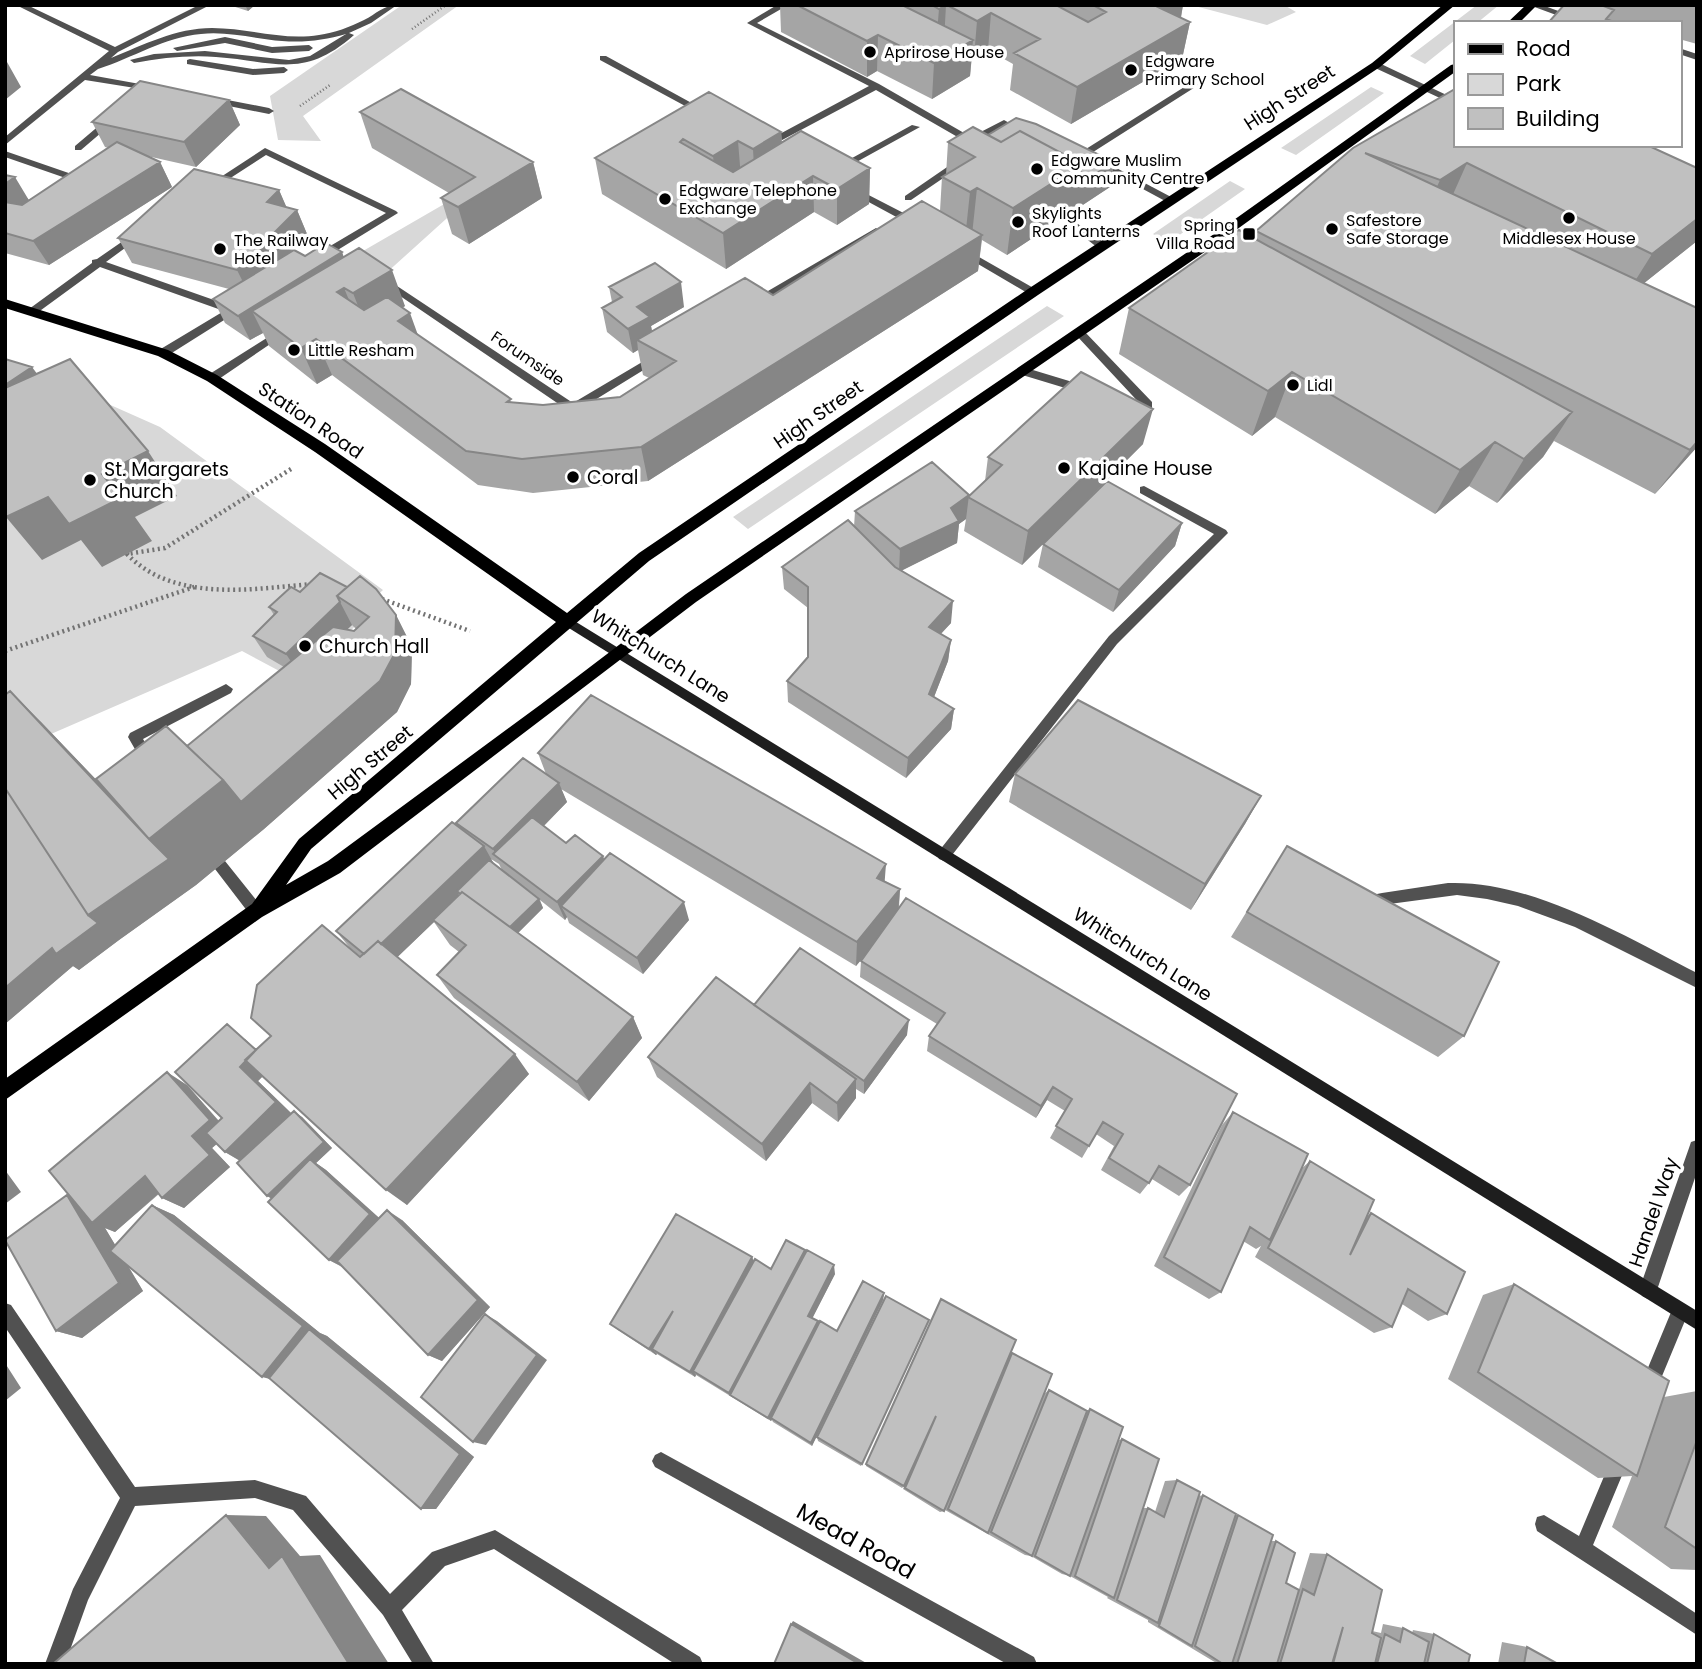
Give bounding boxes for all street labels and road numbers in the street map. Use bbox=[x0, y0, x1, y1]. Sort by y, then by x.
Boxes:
street label: High Street bbox=[1238, 58, 1340, 137]
street label: Forumside bbox=[486, 325, 569, 391]
street label: High Street bbox=[768, 374, 868, 455]
street label: Station Road bbox=[253, 375, 369, 466]
street label: Whitchurch Lane bbox=[586, 603, 735, 710]
street label: High Street bbox=[322, 719, 419, 806]
street label: Whitchurch Lane bbox=[1068, 901, 1217, 1008]
street label: Handel Way bbox=[1622, 1153, 1685, 1271]
street label: Mead Road bbox=[791, 1495, 921, 1587]

